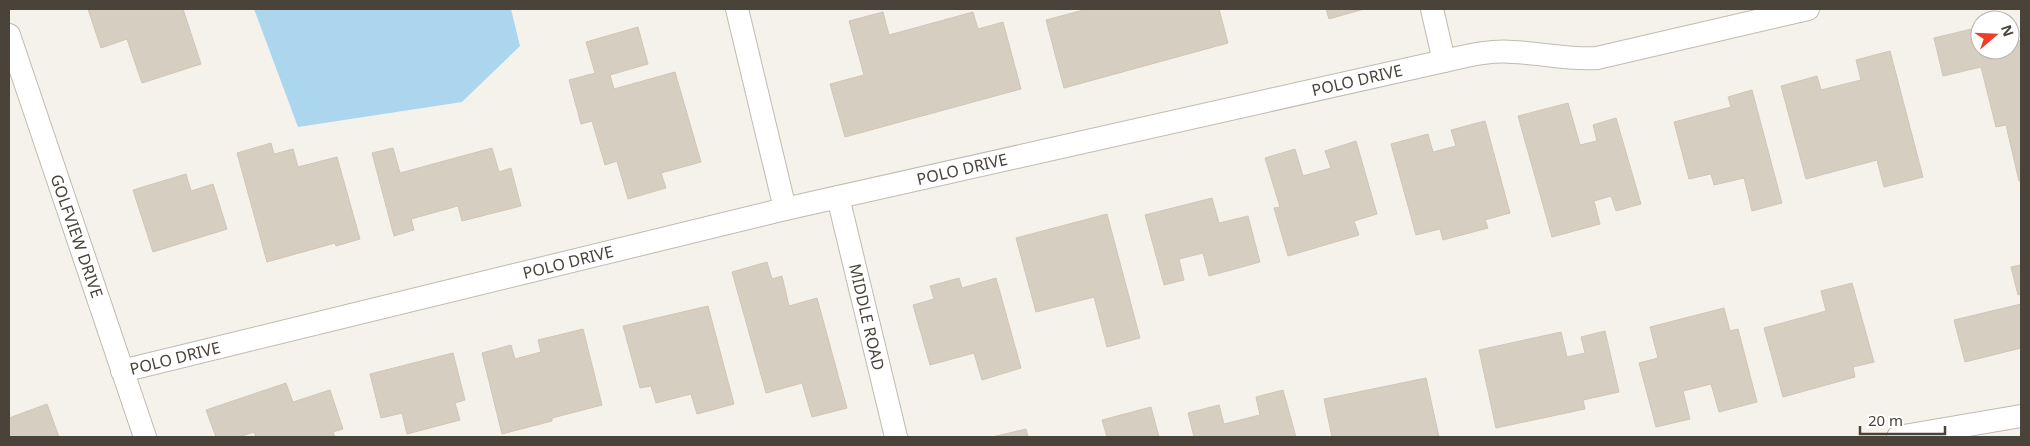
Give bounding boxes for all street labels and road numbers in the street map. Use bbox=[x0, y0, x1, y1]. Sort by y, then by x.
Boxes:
street label: POLO DRIVE bbox=[1309, 59, 1405, 101]
street label: POLO DRIVE bbox=[914, 148, 1010, 190]
street label: GOLFVIEW DRIVE bbox=[46, 171, 108, 301]
street label: POLO DRIVE bbox=[520, 240, 616, 284]
street label: MIDDLE ROAD bbox=[844, 262, 890, 372]
street label: POLO DRIVE bbox=[127, 336, 223, 380]

